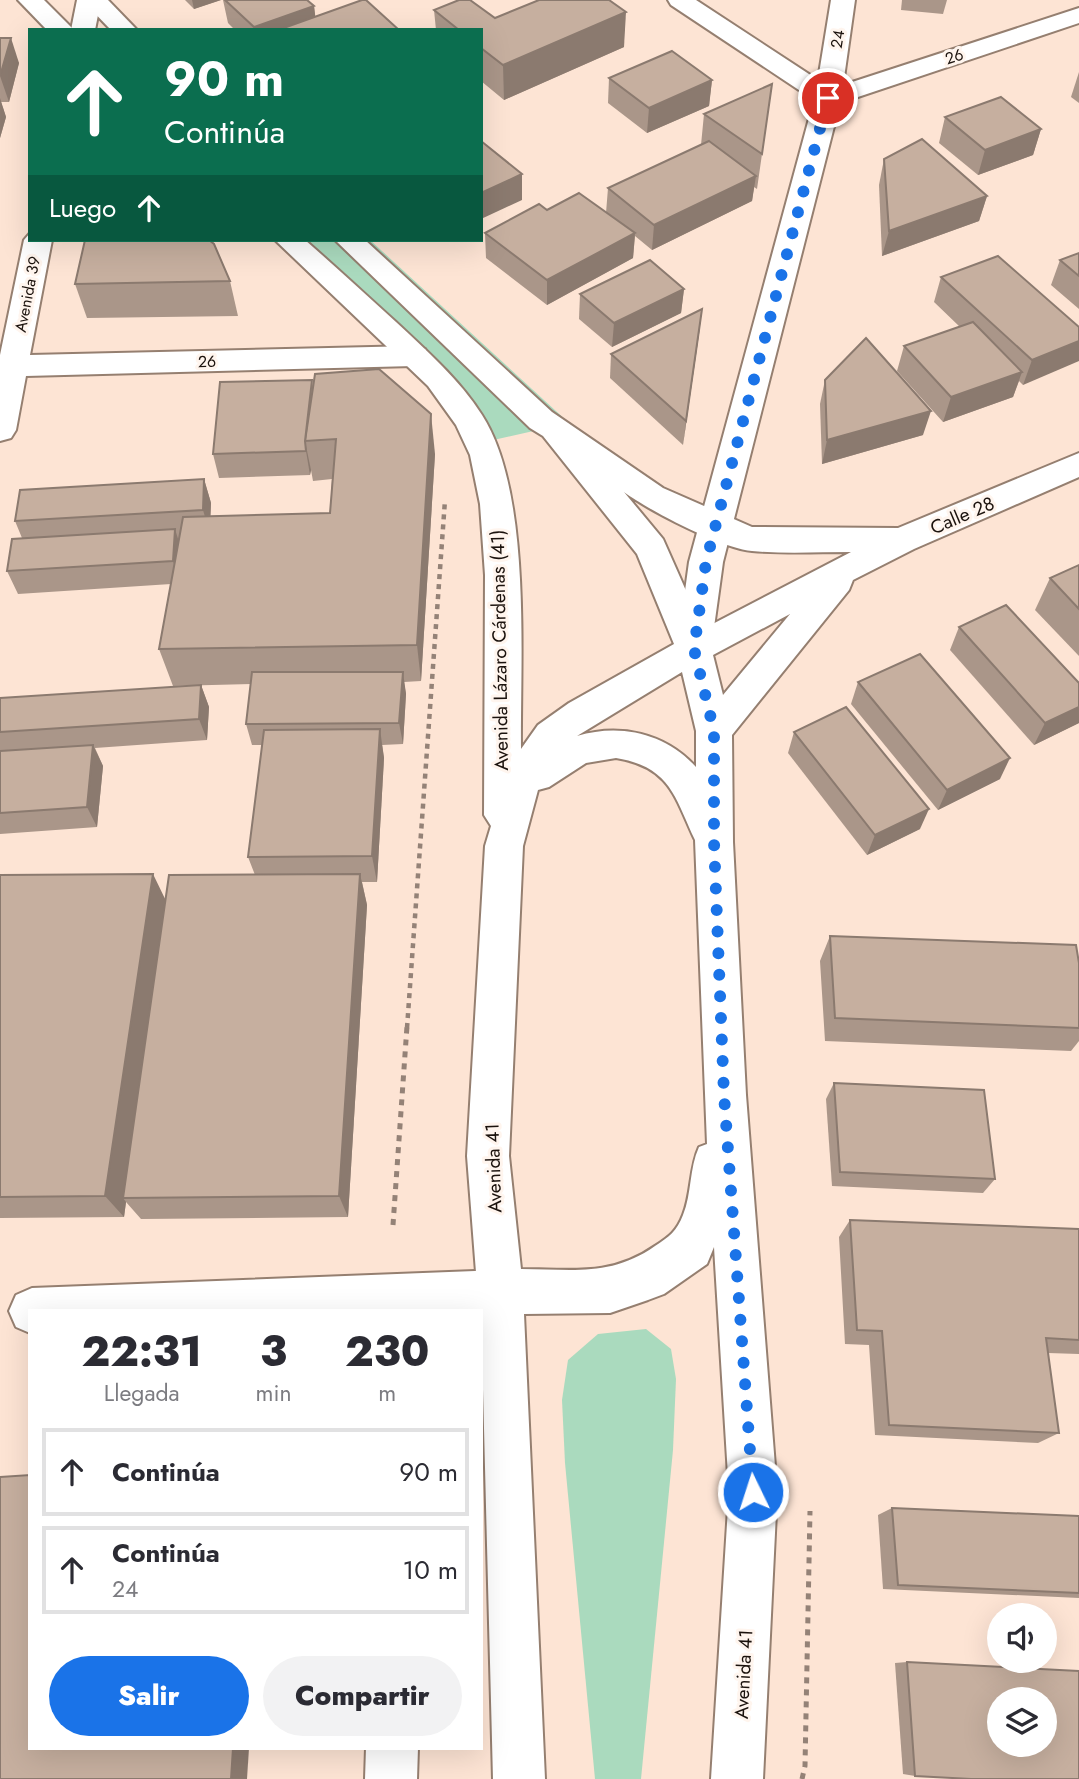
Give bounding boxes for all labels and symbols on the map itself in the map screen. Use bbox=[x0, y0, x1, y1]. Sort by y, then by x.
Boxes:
street label: 24 bbox=[825, 28, 850, 50]
street label: 26 bbox=[942, 43, 966, 70]
pin bbox=[798, 68, 858, 128]
street label: Avenida 39 bbox=[9, 254, 46, 334]
street label: 26 bbox=[198, 350, 216, 373]
street label: Calle 28 bbox=[926, 490, 999, 541]
street label: Avenida Lázaro Cárdenas (41) bbox=[484, 529, 515, 771]
street label: Avenida 41 bbox=[478, 1123, 509, 1213]
position arrow bbox=[716, 1455, 790, 1529]
street label: Avenida 41 bbox=[728, 1629, 759, 1720]

